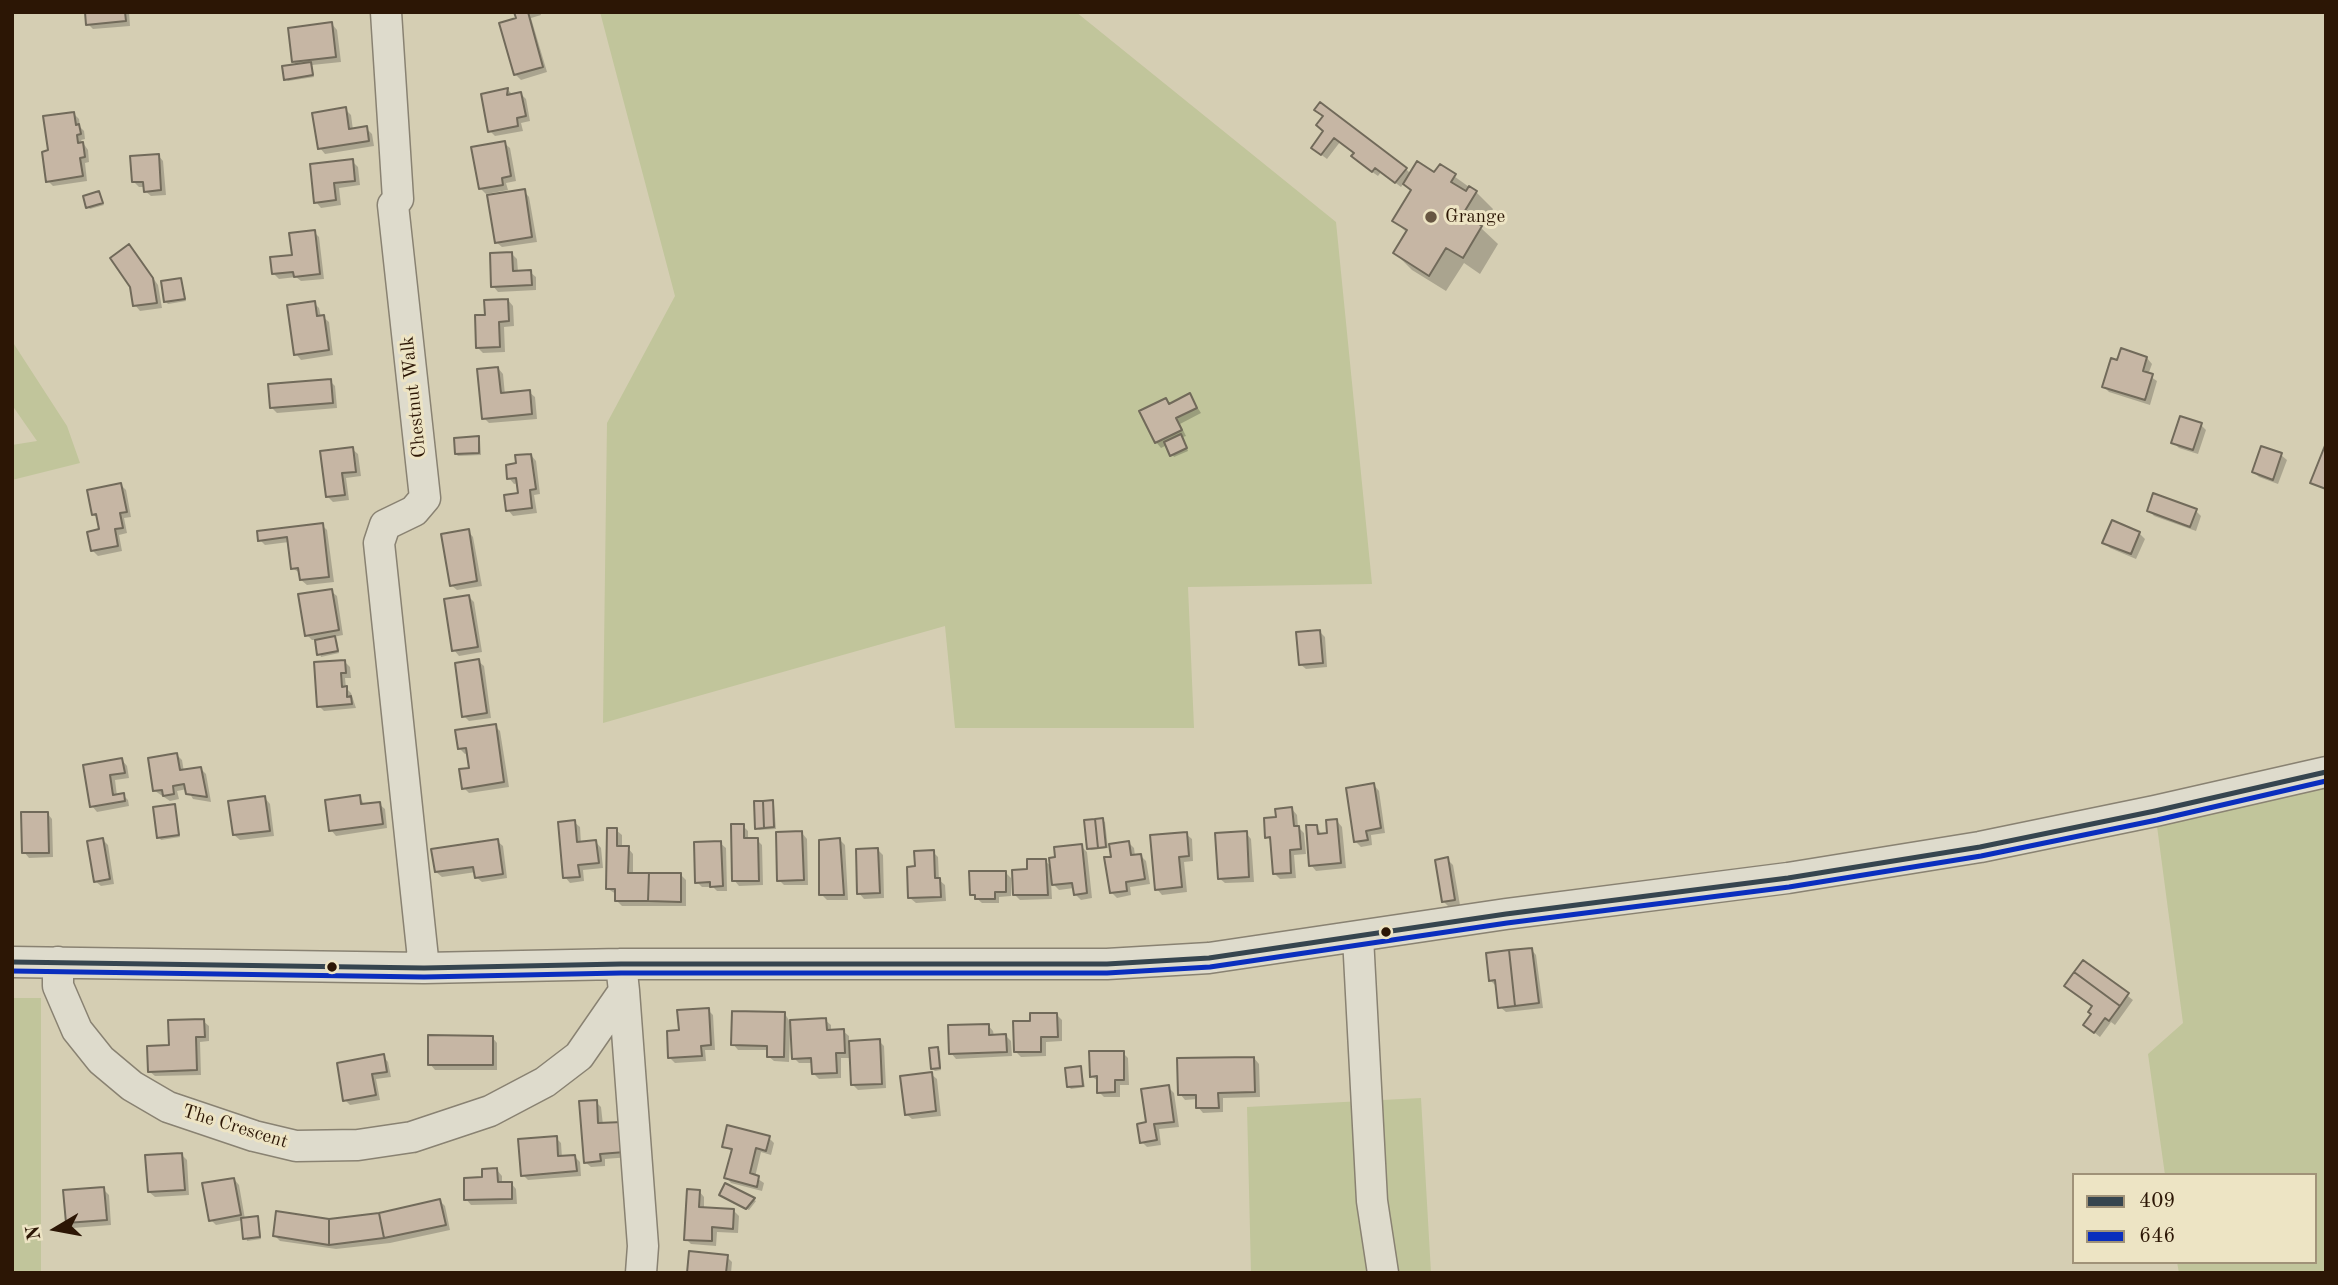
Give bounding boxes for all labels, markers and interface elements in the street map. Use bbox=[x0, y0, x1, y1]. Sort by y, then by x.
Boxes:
place label: Grange bbox=[1445, 206, 1505, 228]
marker: Grange bbox=[1423, 209, 1439, 225]
street label: Chestnut Walk bbox=[396, 335, 432, 459]
unlabelled marker bbox=[1379, 925, 1393, 939]
unlabelled marker bbox=[325, 960, 339, 974]
street label: The Crescent bbox=[179, 1100, 291, 1154]
legend bbox=[2072, 1173, 2317, 1264]
text: 409 bbox=[2139, 1191, 2176, 1212]
north arrow bbox=[21, 1194, 91, 1264]
text: N bbox=[24, 1224, 45, 1242]
text: 646 bbox=[2139, 1226, 2176, 1247]

